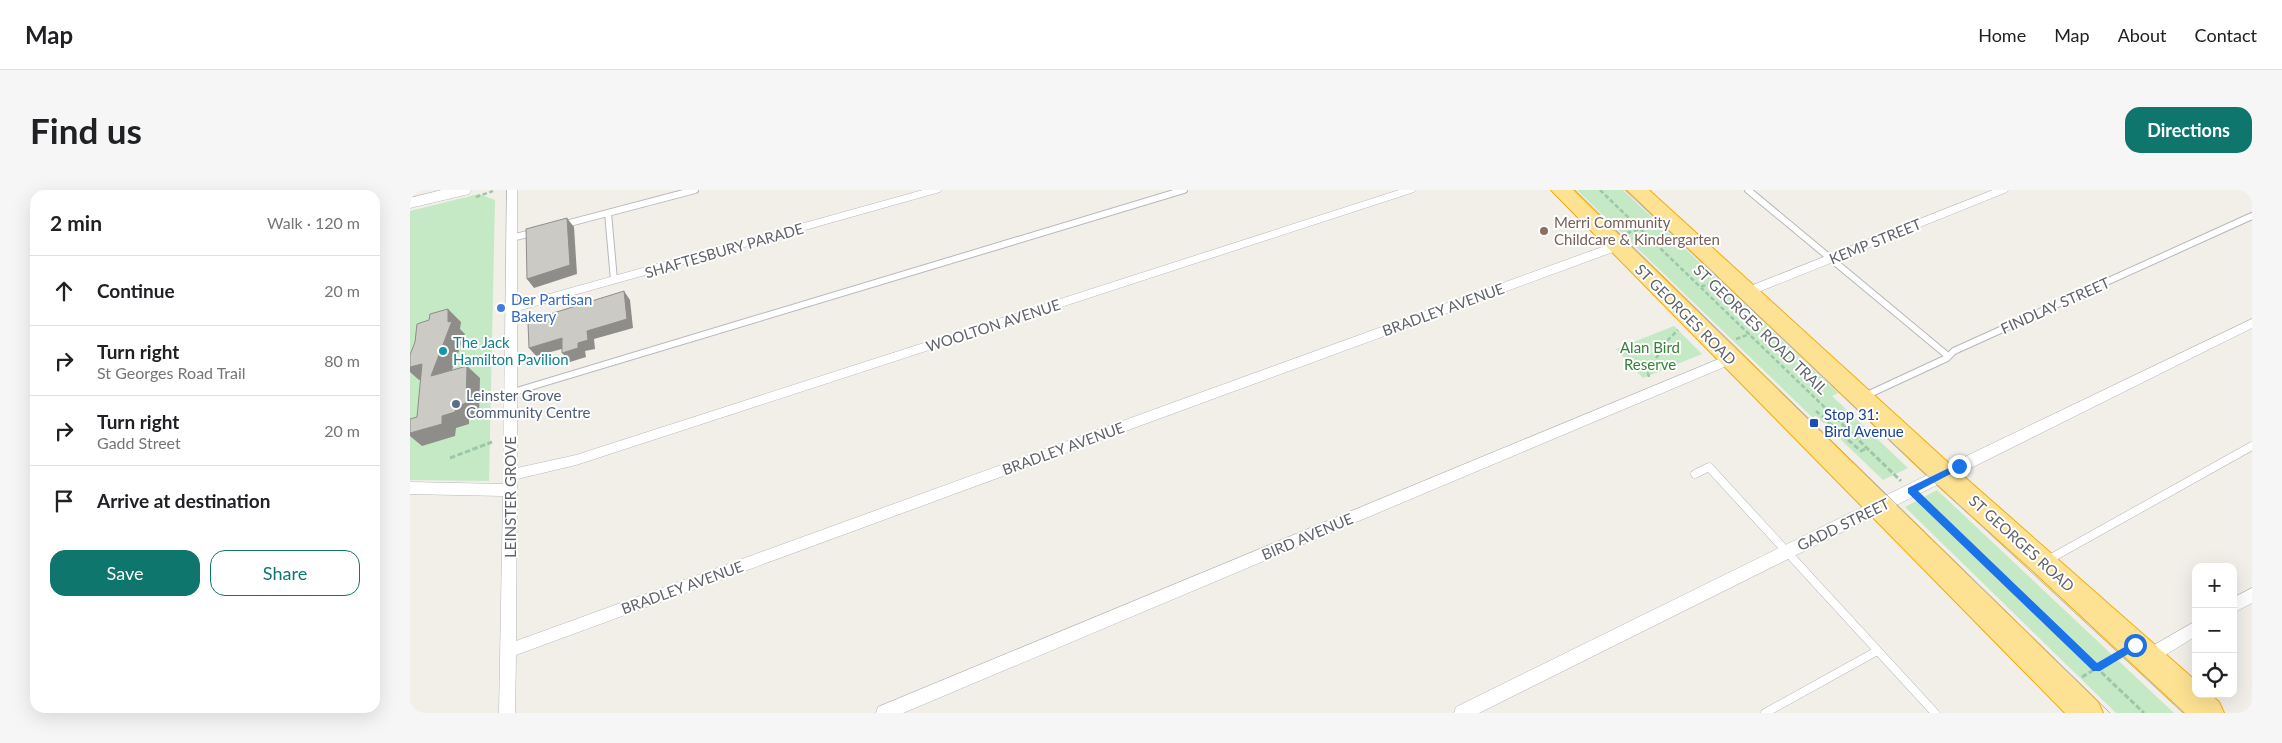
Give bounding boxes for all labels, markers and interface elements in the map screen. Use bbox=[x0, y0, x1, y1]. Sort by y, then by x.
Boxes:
text: Map bbox=[25, 20, 73, 49]
text: Home bbox=[1978, 24, 2026, 46]
text: Map bbox=[2054, 24, 2090, 46]
text: About bbox=[2118, 24, 2167, 46]
text: Contact bbox=[2195, 24, 2257, 46]
button: Directions bbox=[2125, 107, 2252, 153]
text: Find us bbox=[30, 109, 142, 151]
text: 2 min bbox=[50, 210, 102, 235]
text: Walk · 120 m bbox=[267, 213, 360, 232]
place label: Merri Community Childcare & Kindergarten bbox=[1554, 213, 1720, 248]
street label: KEMP STREET bbox=[1826, 214, 1924, 268]
street label: SHAFTESBURY PARADE bbox=[643, 219, 805, 281]
marker: Merri Community Childcare & Kindergarten bbox=[1538, 225, 1550, 237]
street label: ST GEORGES ROAD bbox=[1632, 260, 1740, 368]
street label: ST GEORGES ROAD TRAIL bbox=[1690, 260, 1832, 398]
street label: FINDLAY STREET bbox=[1998, 273, 2112, 337]
icon: ahead bbox=[50, 277, 78, 305]
text: Continue bbox=[97, 279, 175, 302]
street label: BRADLEY AVENUE bbox=[1380, 279, 1506, 339]
text: 20 m bbox=[324, 281, 360, 300]
place label: Der Partisan Bakery bbox=[511, 290, 592, 325]
street label: WOOLTON AVENUE bbox=[924, 295, 1062, 355]
marker: Der Partisan Bakery bbox=[495, 302, 507, 314]
place label: The Jack Hamilton Pavilion bbox=[453, 333, 569, 368]
park label: Alan Bird Reserve bbox=[1620, 338, 1680, 373]
text: Turn right bbox=[97, 340, 179, 363]
marker: The Jack Hamilton Pavilion bbox=[437, 345, 449, 357]
icon: right bbox=[50, 347, 78, 375]
text: 80 m bbox=[324, 351, 360, 370]
text: St Georges Road Trail bbox=[97, 363, 246, 382]
place label: Leinster Grove Community Centre bbox=[466, 386, 591, 421]
marker: Leinster Grove Community Centre bbox=[450, 398, 462, 410]
place label: Stop 31: Bird Avenue bbox=[1824, 405, 1904, 440]
text: Turn right bbox=[97, 410, 179, 433]
icon: right bbox=[50, 417, 78, 445]
marker: Stop 31: Bird Avenue bbox=[1808, 417, 1820, 429]
street label: BRADLEY AVENUE bbox=[1000, 418, 1126, 478]
text: 20 m bbox=[324, 421, 360, 440]
text: Gadd Street bbox=[97, 433, 181, 452]
street label: LEINSTER GROVE bbox=[501, 436, 519, 558]
route end bbox=[1948, 455, 1971, 478]
icon: arrive bbox=[50, 487, 78, 515]
text: Arrive at destination bbox=[97, 489, 270, 512]
street label: ST GEORGES ROAD bbox=[1966, 491, 2078, 595]
street label: GADD STREET bbox=[1794, 494, 1892, 554]
street label: BIRD AVENUE bbox=[1259, 509, 1355, 563]
button: Save bbox=[50, 550, 200, 596]
button: Share bbox=[210, 550, 360, 596]
street label: BRADLEY AVENUE bbox=[619, 557, 745, 617]
map controls bbox=[2192, 563, 2237, 698]
button: + bbox=[2192, 563, 2237, 608]
button: − bbox=[2192, 608, 2237, 653]
route start bbox=[2124, 634, 2147, 657]
button: locate bbox=[2192, 653, 2237, 698]

